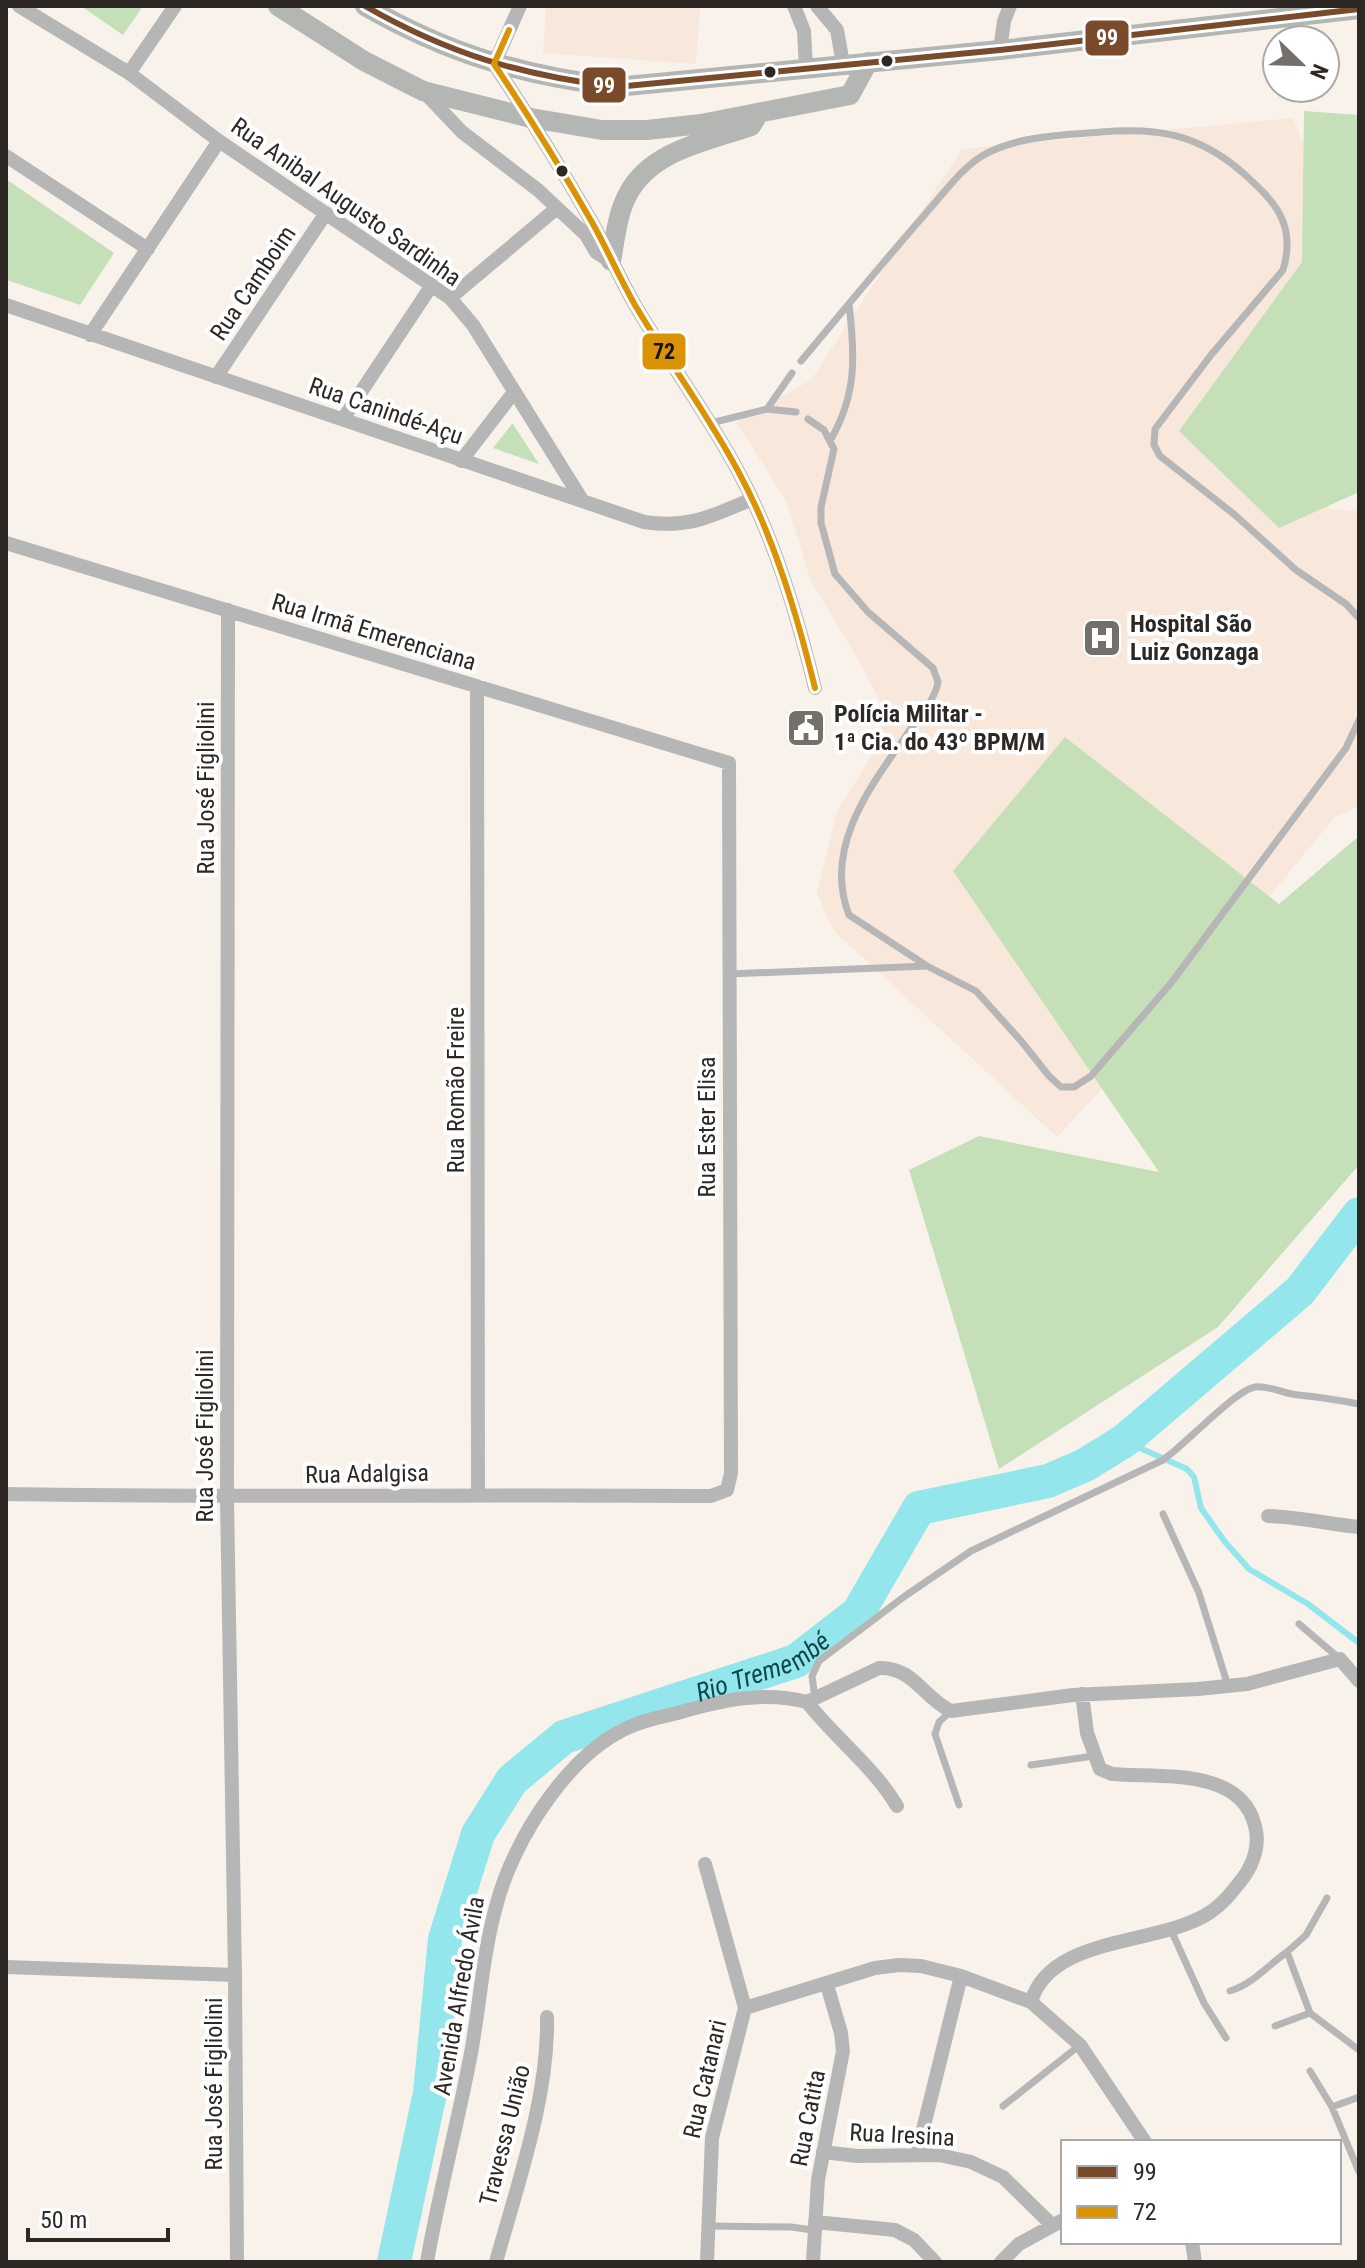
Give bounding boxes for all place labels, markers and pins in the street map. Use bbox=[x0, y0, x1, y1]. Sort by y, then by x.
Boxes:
unlabelled marker bbox=[879, 53, 895, 69]
unlabelled marker bbox=[762, 64, 778, 80]
unlabelled marker bbox=[554, 163, 570, 179]
place label: Hospital São Luiz Gonzaga bbox=[1130, 610, 1259, 666]
hospital icon: Hospital São Luiz Gonzaga bbox=[1081, 617, 1123, 659]
place label: Polícia Militar - 1ª Cia. do 43º BPM/M bbox=[834, 700, 1045, 756]
public building icon: Polícia Militar - 1ª Cia. do 43º BPM/M bbox=[785, 707, 827, 749]

